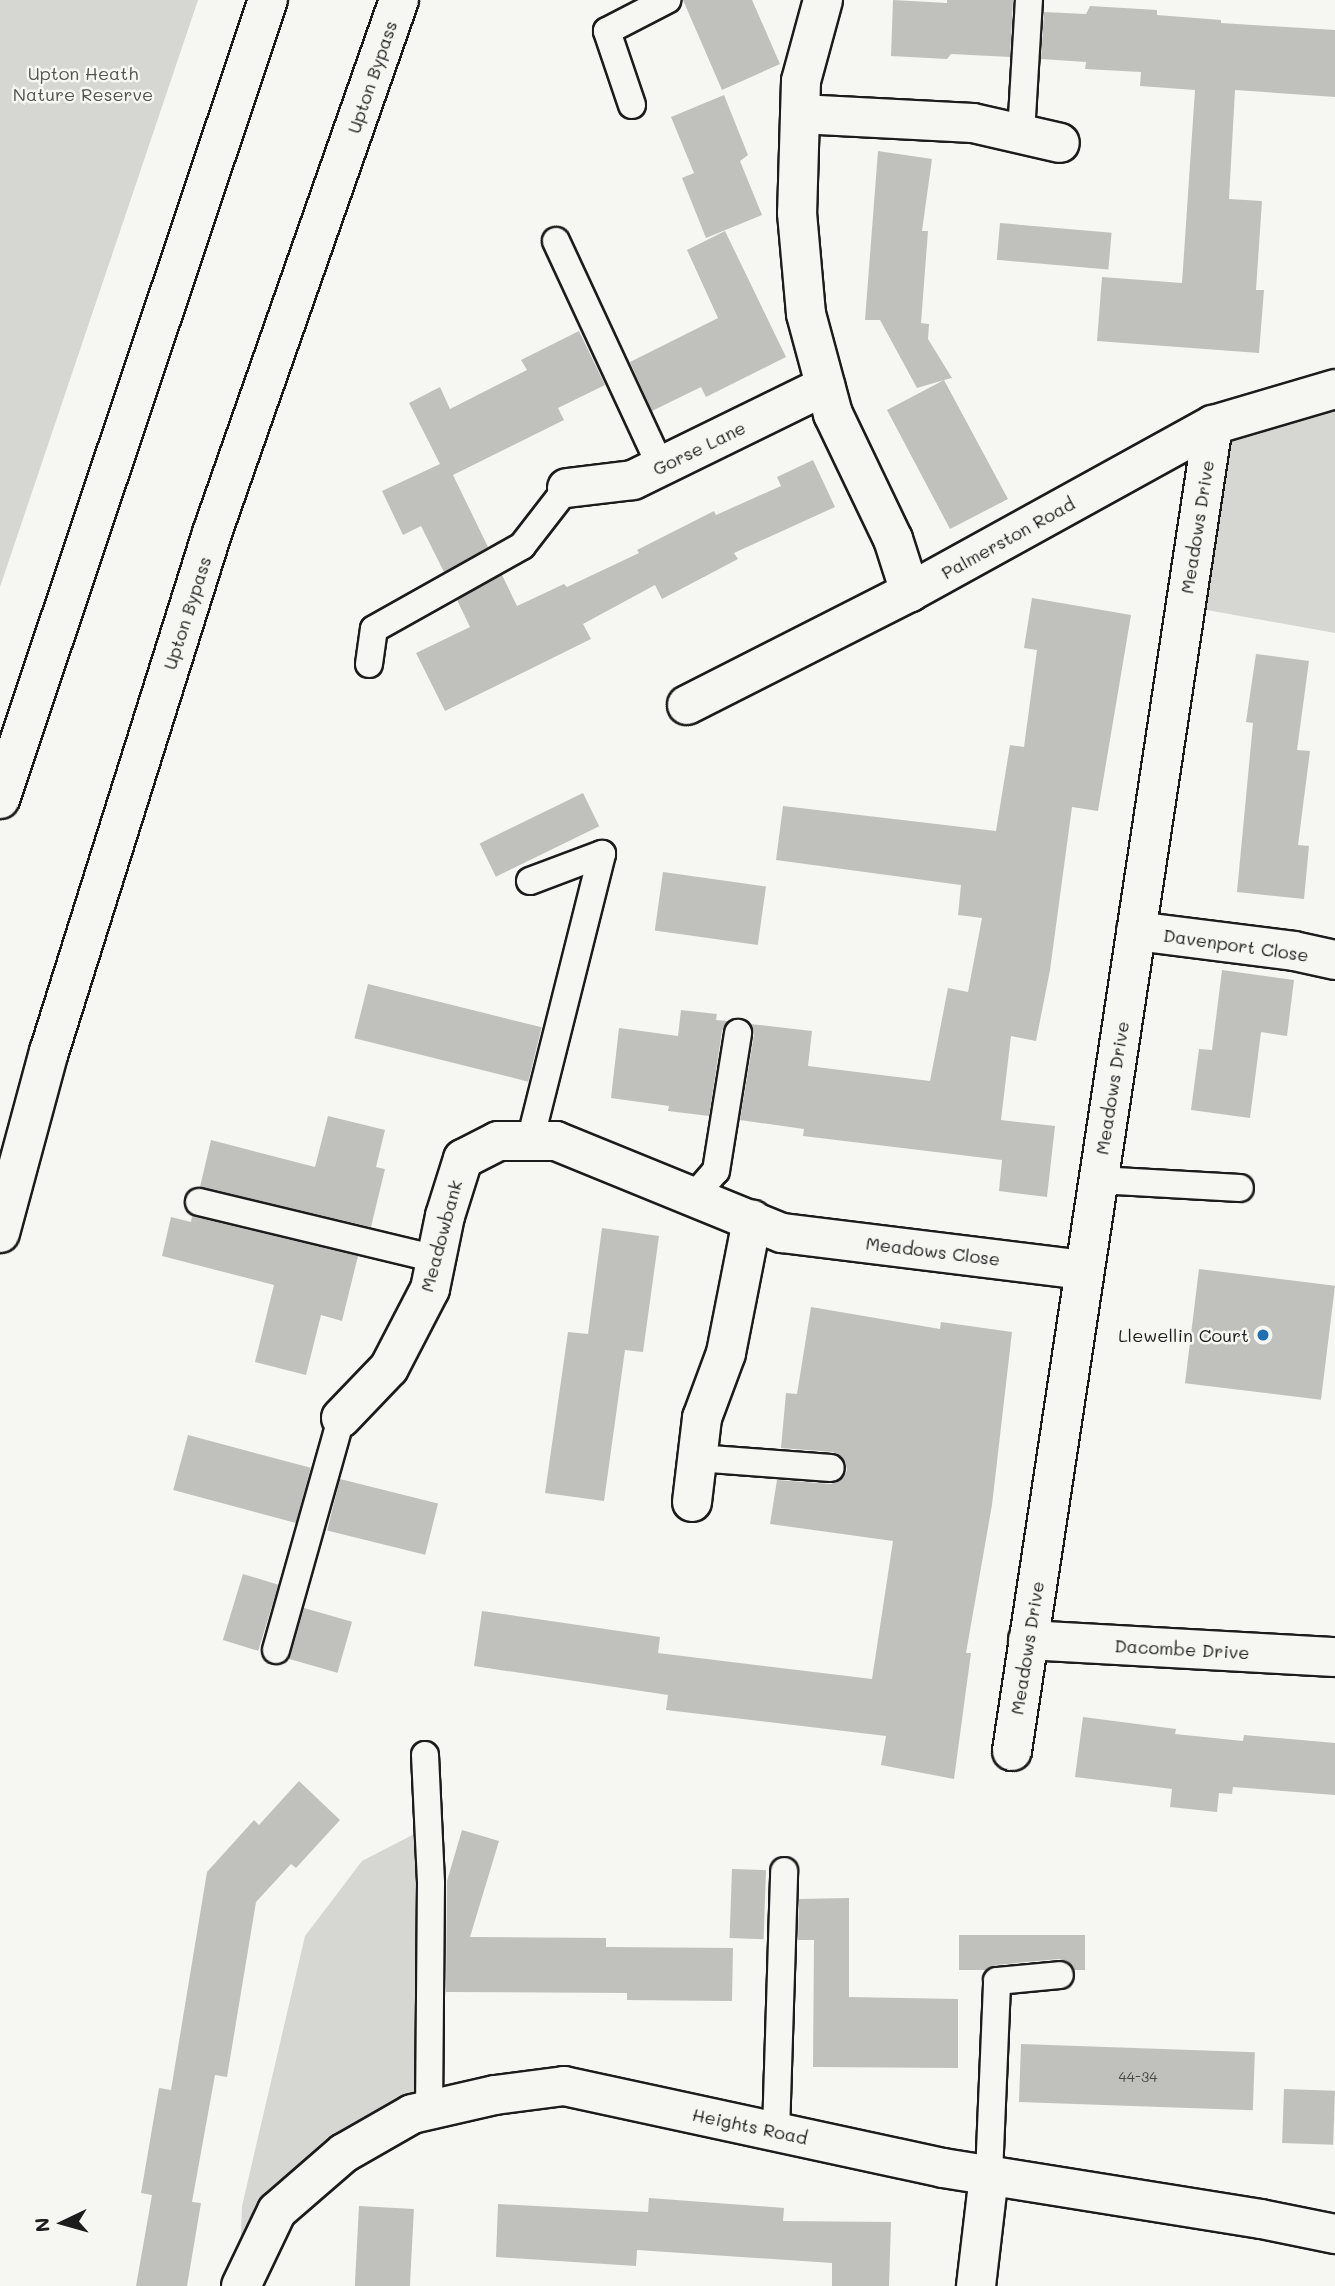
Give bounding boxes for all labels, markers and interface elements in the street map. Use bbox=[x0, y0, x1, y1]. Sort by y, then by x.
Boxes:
street label: Upton Bypass bbox=[343, 18, 401, 136]
park label: Upton Heath Nature Reserve bbox=[13, 63, 153, 106]
street label: Gorse Lane bbox=[649, 416, 749, 480]
street label: Meadows Drive bbox=[1176, 459, 1218, 595]
street label: Palmerston Road bbox=[938, 492, 1078, 584]
street label: Upton Bypass bbox=[159, 554, 215, 672]
street label: Davenport Close bbox=[1162, 924, 1310, 966]
street label: Meadows Drive bbox=[1091, 1020, 1133, 1156]
street label: Meadowbank bbox=[416, 1178, 466, 1294]
street label: Meadows Close bbox=[865, 1232, 1001, 1270]
place label: Llewellin Court bbox=[1118, 1324, 1249, 1346]
marker: Llewellin Court bbox=[1255, 1327, 1271, 1343]
street label: Meadows Drive bbox=[1006, 1580, 1048, 1716]
street label: Dacombe Drive bbox=[1114, 1635, 1250, 1663]
house number: 44-34 bbox=[1119, 2069, 1157, 2085]
street label: Heights Road bbox=[690, 2103, 810, 2149]
north arrow bbox=[28, 2188, 98, 2258]
text: N bbox=[29, 2217, 55, 2233]

